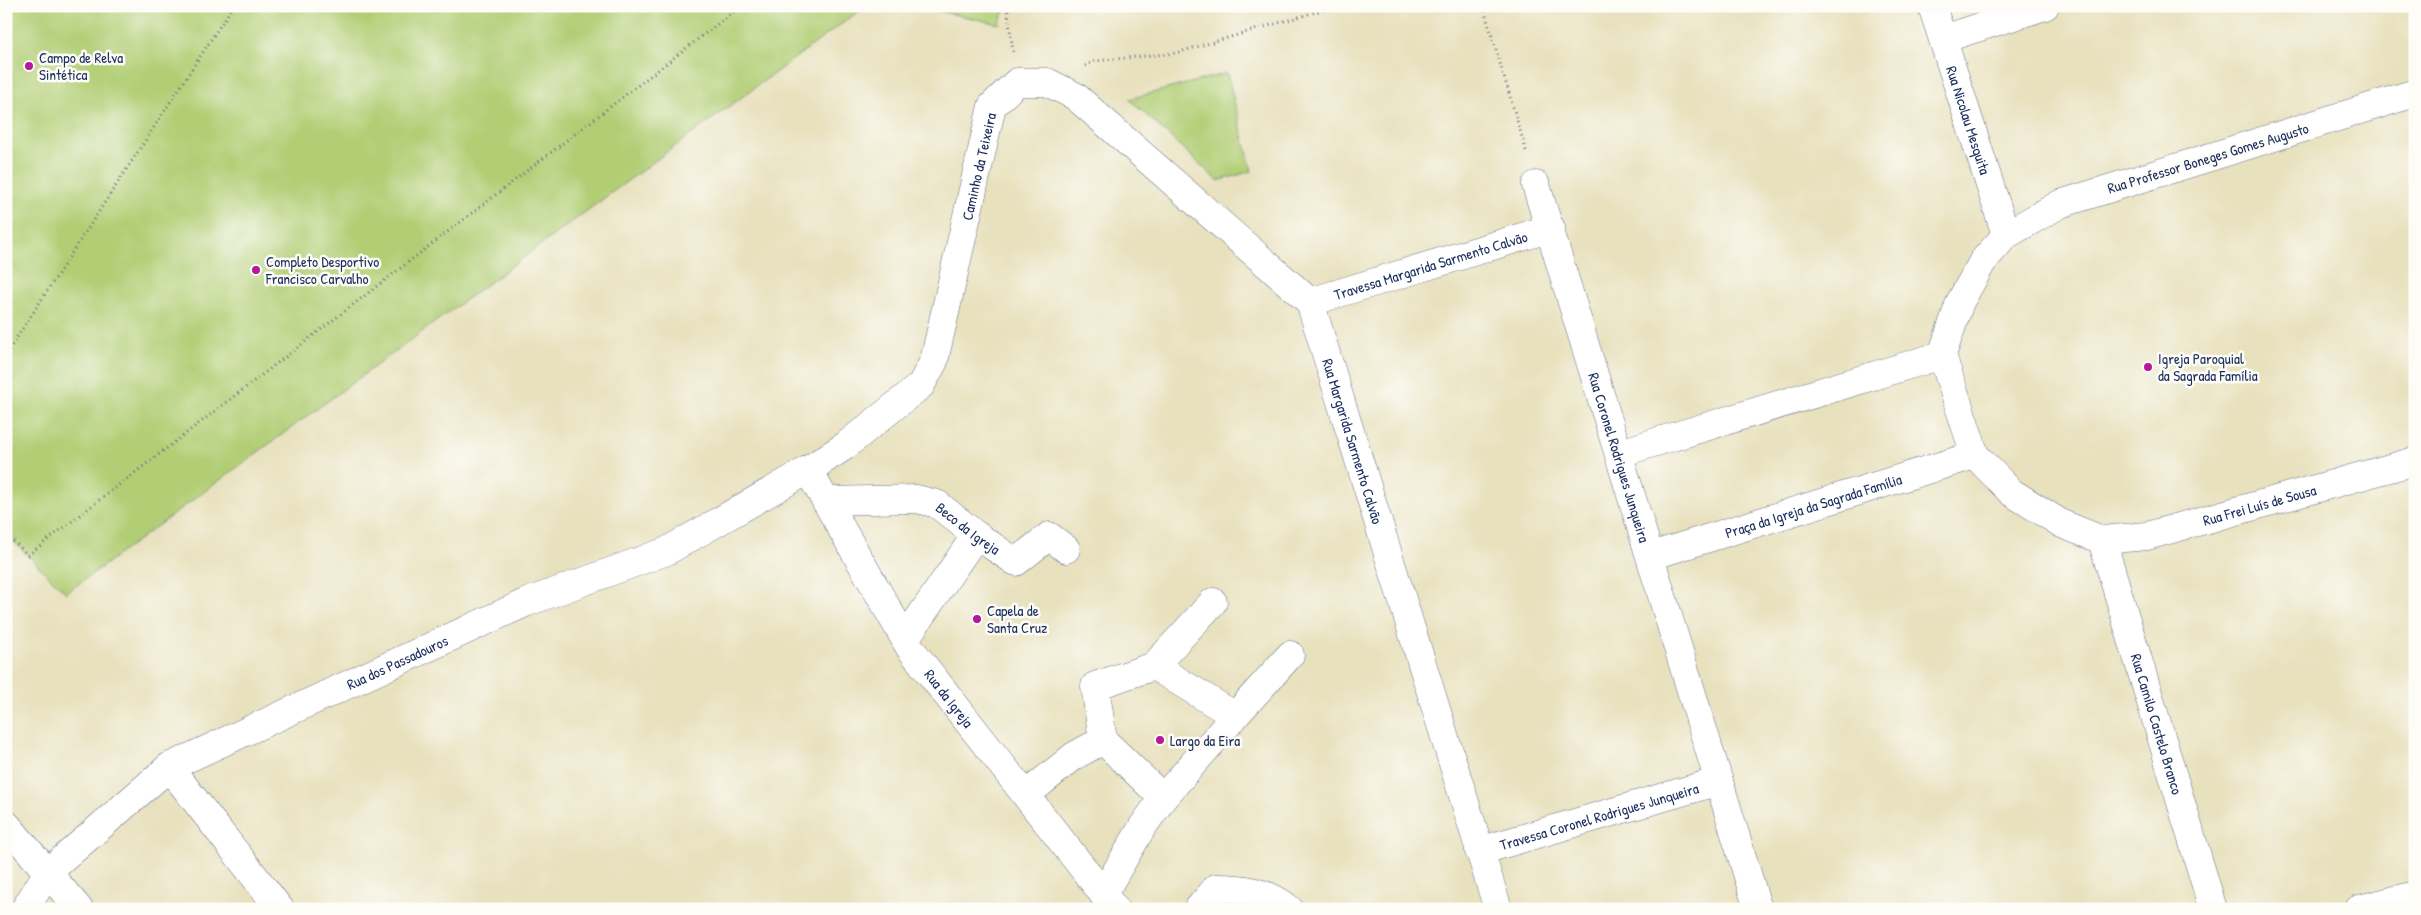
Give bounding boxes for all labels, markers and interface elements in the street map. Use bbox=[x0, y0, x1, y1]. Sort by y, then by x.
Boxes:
place label: Campo de Relva Sintética bbox=[39, 47, 123, 85]
marker: Campo de Relva Sintética bbox=[23, 60, 35, 72]
street label: Rua Nicolau Mesquita bbox=[1942, 63, 1996, 177]
street label: Caminho da Teixeira bbox=[956, 110, 1001, 222]
street label: Rua Professor Boneges Gomes Augusto bbox=[2105, 117, 2311, 199]
street label: Travessa Margarida Sarmento Calvão bbox=[1331, 225, 1530, 305]
place label: Completo Desportivo Francisco Carvalho bbox=[265, 251, 379, 289]
marker: Completo Desportivo Francisco Carvalho bbox=[250, 264, 262, 276]
place label: Igreja Paroquial da Sagrada Família bbox=[2158, 348, 2258, 386]
street label: Rua Margarida Sarmento Calvão bbox=[1318, 356, 1389, 526]
marker: Igreja Paroquial da Sagrada Família bbox=[2142, 361, 2154, 373]
street label: Rua Coronel Rodrigues Junqueira bbox=[1584, 370, 1656, 545]
street label: Praça da Igreja da Sagrada Família bbox=[1722, 468, 1904, 543]
street label: Rua Frei Luís de Sousa bbox=[2200, 479, 2318, 530]
street label: Beco da Igreja bbox=[932, 497, 1005, 559]
place label: Capela de Santa Cruz bbox=[987, 600, 1048, 638]
marker: Capela de Santa Cruz bbox=[971, 613, 983, 625]
street label: Rua dos Passadouros bbox=[343, 629, 451, 694]
street label: Rua Camilo Castelo Branco bbox=[2126, 651, 2188, 797]
street label: Rua da Igreja bbox=[920, 665, 979, 732]
place label: Largo da Eira bbox=[1170, 730, 1240, 751]
marker: Largo da Eira bbox=[1154, 734, 1166, 746]
street label: Travessa Coronel Rodrigues Junqueira bbox=[1497, 777, 1701, 855]

